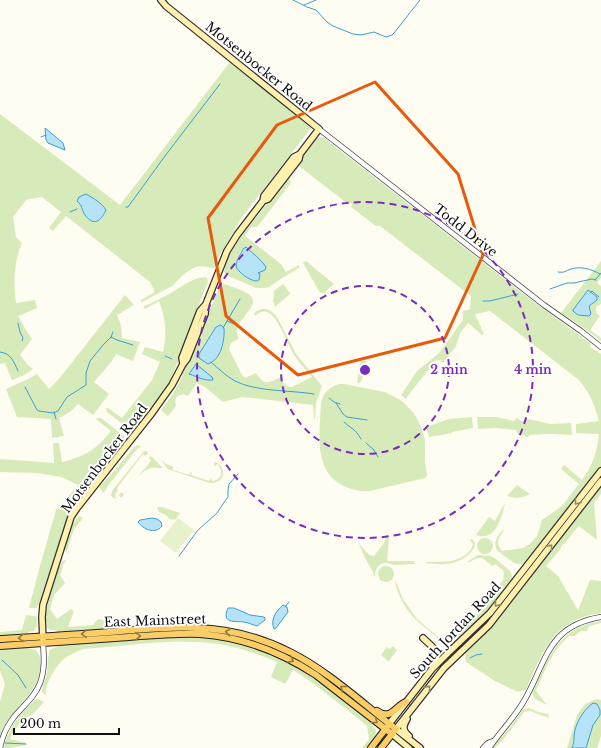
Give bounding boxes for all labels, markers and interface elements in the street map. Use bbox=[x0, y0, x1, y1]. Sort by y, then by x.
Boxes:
street label: Motsenbocker Road bbox=[202, 18, 316, 115]
street label: Todd Drive bbox=[431, 200, 501, 260]
text: 2 min bbox=[430, 362, 468, 377]
text: 4 min bbox=[514, 362, 552, 377]
centre of rings bbox=[358, 363, 372, 377]
street label: Motsenbocker Road bbox=[58, 400, 151, 516]
one-way arrow bbox=[575, 497, 582, 504]
one-way arrow bbox=[545, 544, 552, 551]
street label: South Jordan Road bbox=[406, 578, 505, 682]
one-way arrow bbox=[494, 600, 501, 607]
street label: East Mainstreet bbox=[103, 610, 207, 631]
one-way arrow bbox=[224, 628, 231, 636]
one-way arrow bbox=[81, 629, 87, 638]
one-way arrow bbox=[135, 632, 141, 641]
one-way arrow bbox=[18, 633, 24, 642]
one-way arrow bbox=[287, 656, 294, 663]
one-way arrow bbox=[340, 685, 347, 692]
one-way arrow bbox=[424, 685, 431, 692]
scale bar bbox=[14, 710, 119, 736]
text: 200 m bbox=[20, 716, 61, 731]
one-way arrow bbox=[370, 717, 377, 724]

